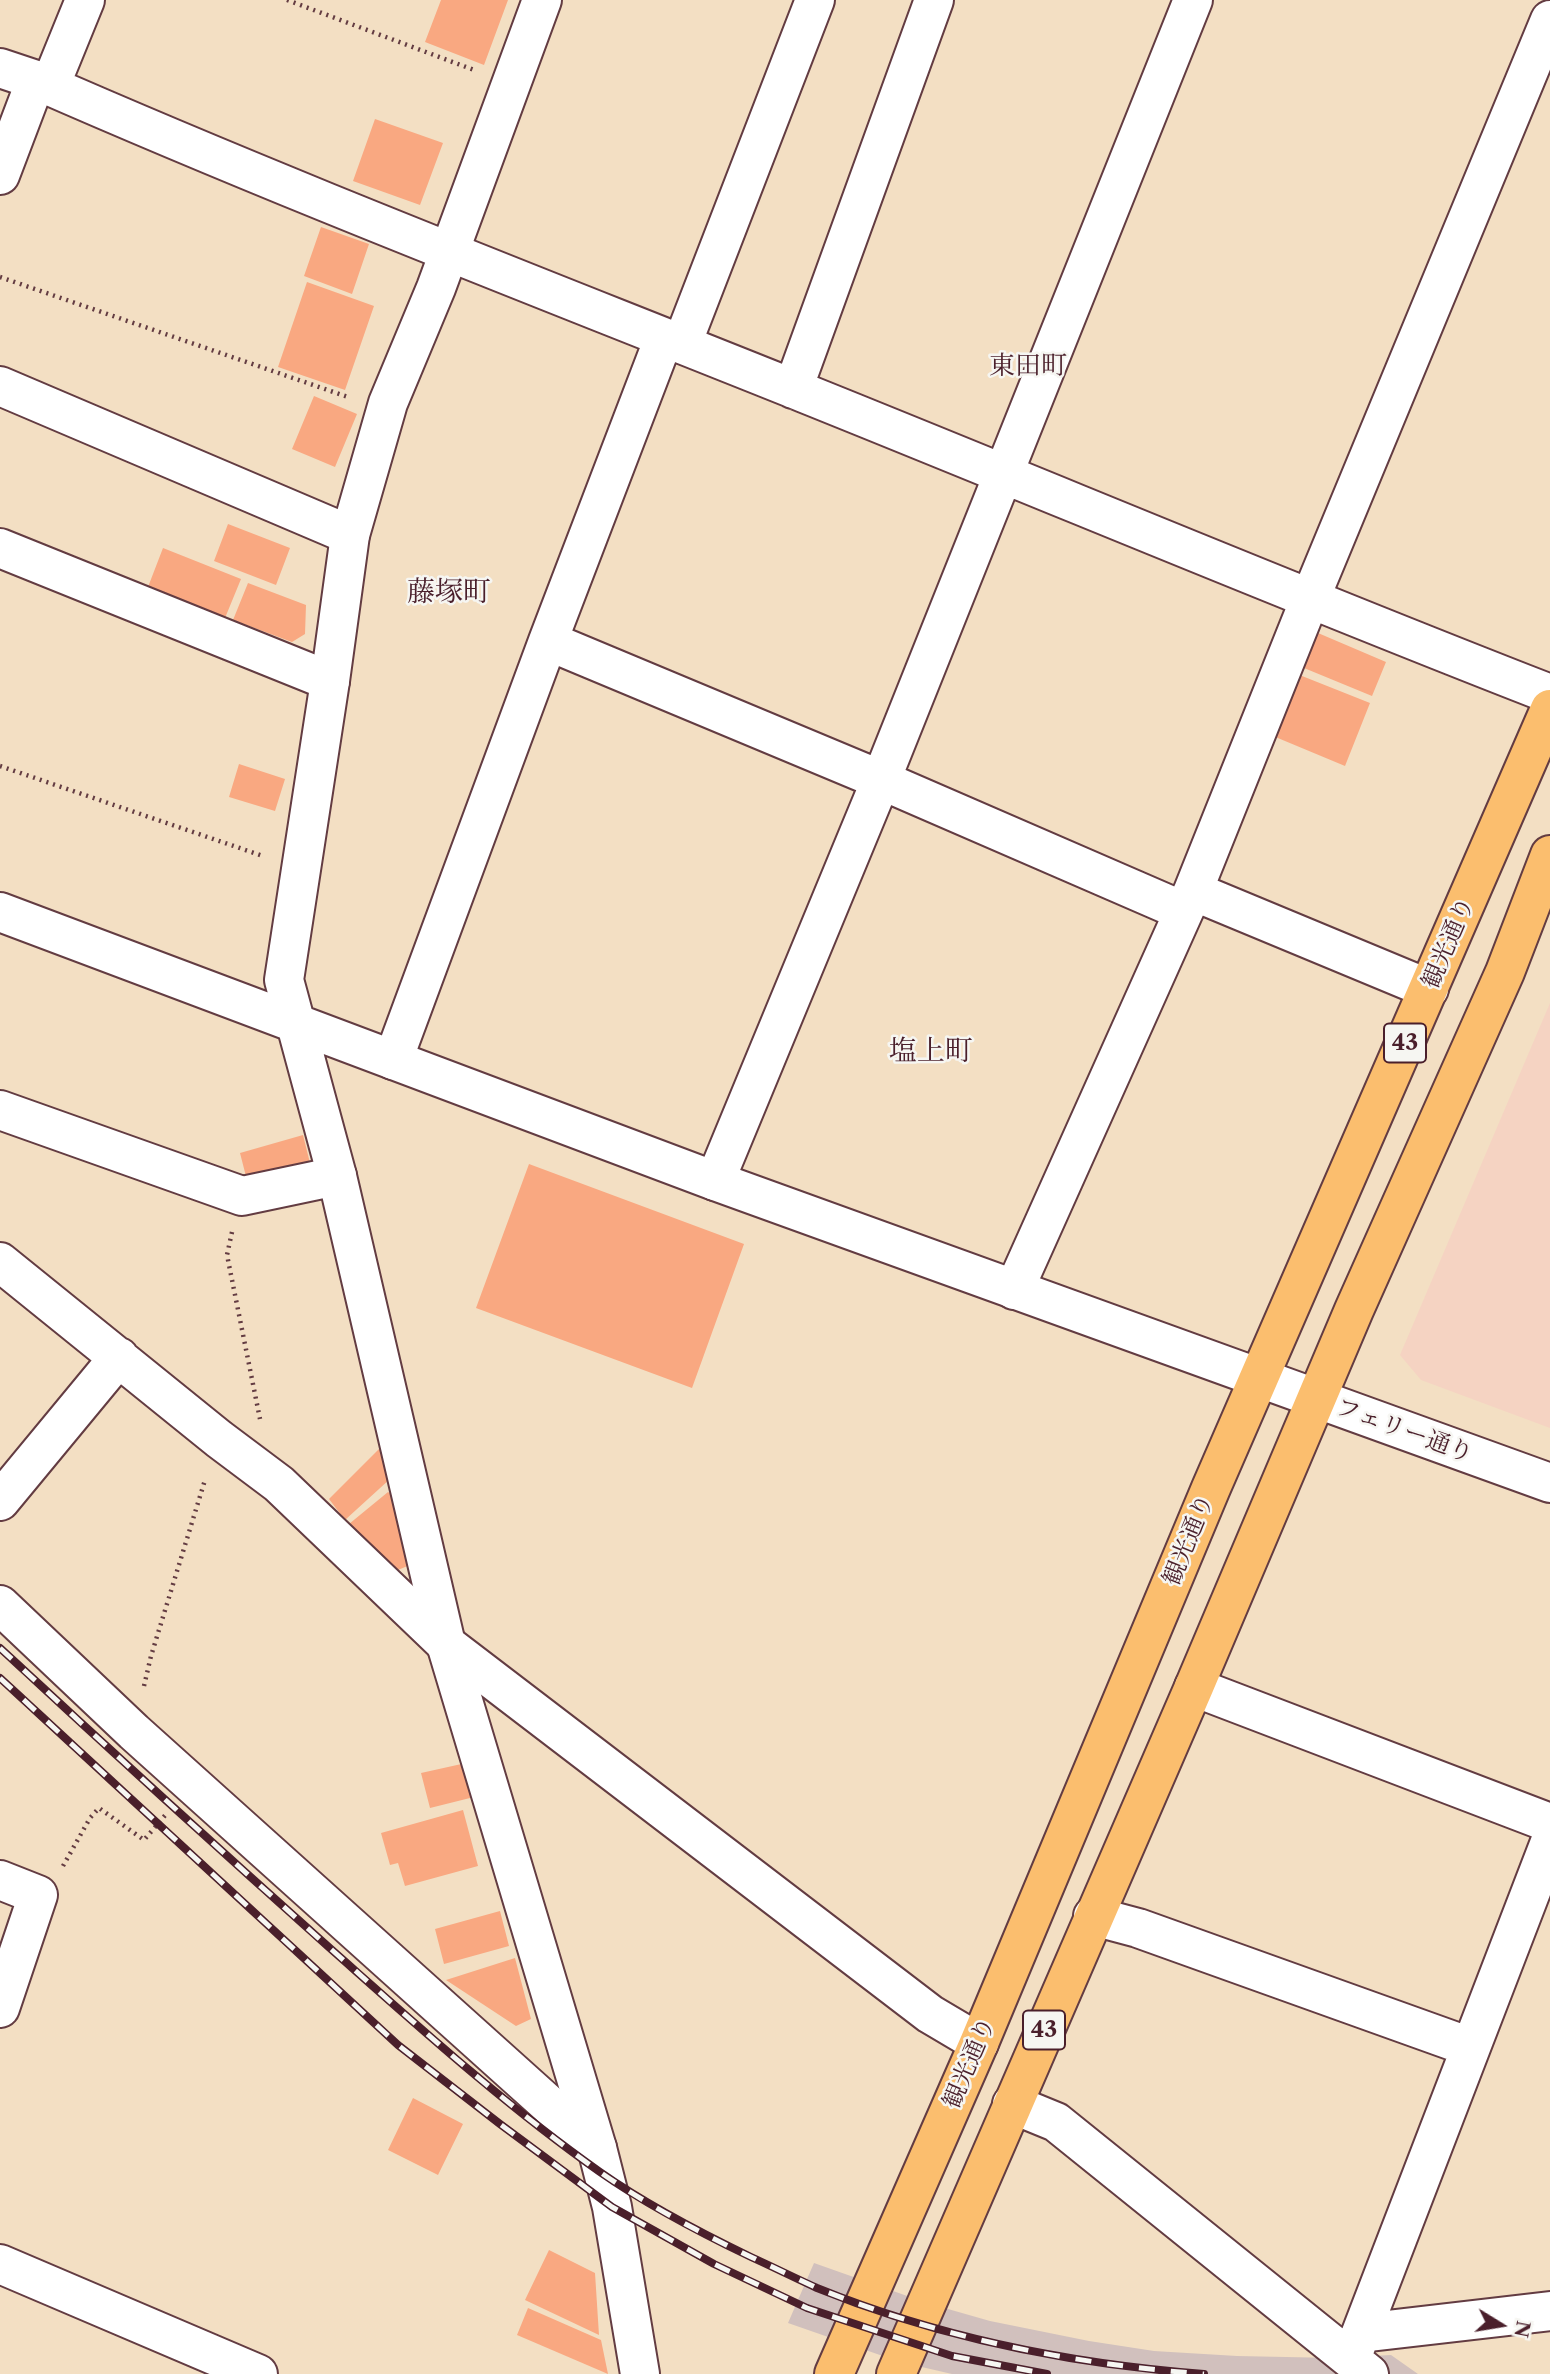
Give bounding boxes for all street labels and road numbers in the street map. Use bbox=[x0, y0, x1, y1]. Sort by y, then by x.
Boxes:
street label: 観光通り bbox=[1417, 893, 1481, 993]
road number: 43 bbox=[1384, 1024, 1426, 1062]
street label: フェリー通り bbox=[1331, 1393, 1477, 1469]
street label: 観光通り bbox=[1158, 1490, 1220, 1590]
road number: 43 bbox=[1023, 2010, 1065, 2050]
street label: 観光通り bbox=[938, 2013, 1002, 2113]

